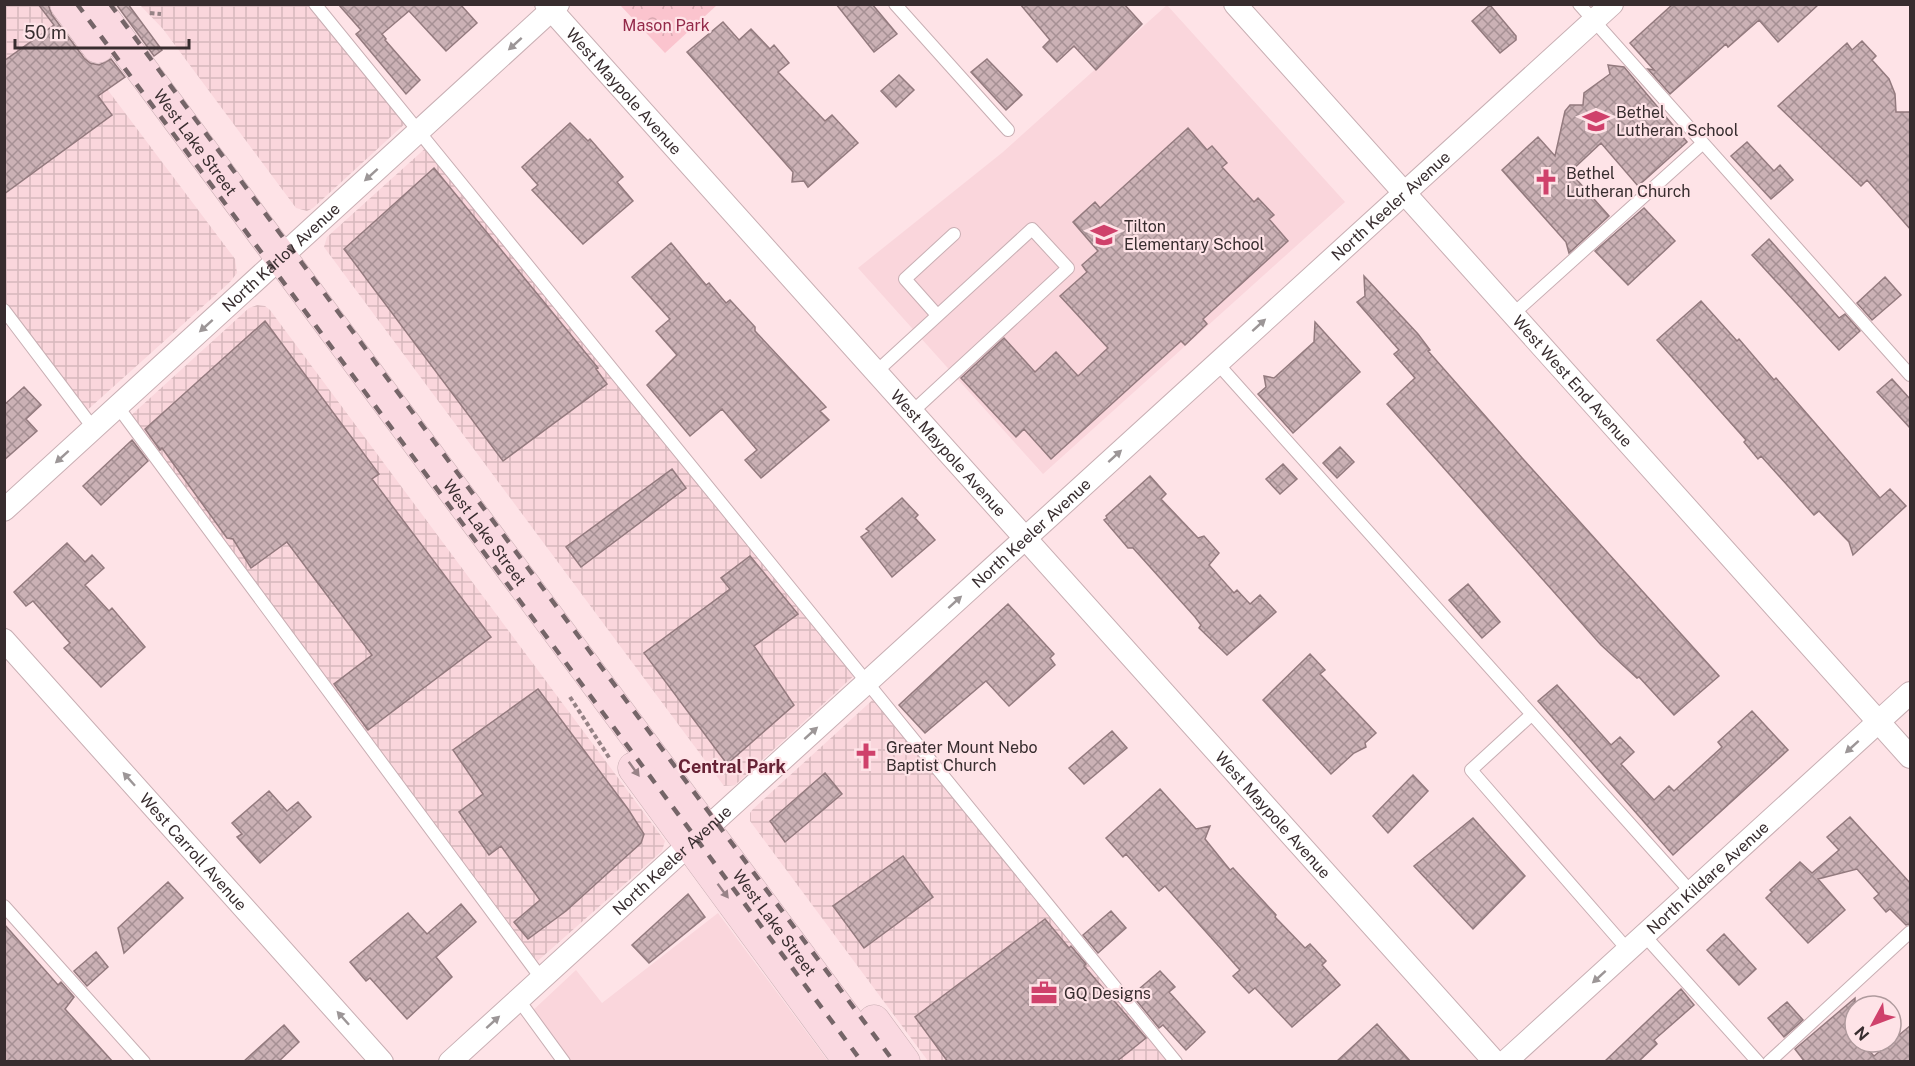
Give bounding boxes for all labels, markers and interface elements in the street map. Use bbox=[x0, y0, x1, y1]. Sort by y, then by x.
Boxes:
scale bar bbox=[15, 12, 189, 50]
park label: Mason Park bbox=[622, 16, 710, 35]
text: 50 m bbox=[24, 22, 67, 43]
street label: West Maypole Avenue bbox=[562, 24, 686, 158]
one-way arrow bbox=[508, 37, 523, 50]
street label: West Lake Street bbox=[150, 85, 241, 199]
place label: Bethel Lutheran School bbox=[1616, 103, 1739, 140]
school or university icon: Bethel Lutheran School bbox=[1581, 106, 1611, 136]
street label: North Keeler Avenue bbox=[1327, 147, 1454, 264]
place label: Bethel Lutheran Church bbox=[1566, 164, 1691, 201]
church icon: Bethel Lutheran Church bbox=[1531, 167, 1561, 197]
one-way arrow bbox=[364, 168, 378, 182]
street label: North Karlov Avenue bbox=[218, 199, 344, 316]
place label: Tilton Elementary School bbox=[1124, 217, 1265, 254]
school or university icon: Tilton Elementary School bbox=[1089, 220, 1119, 250]
street label: West West End Avenue bbox=[1509, 311, 1637, 450]
one-way arrow bbox=[199, 319, 214, 332]
one-way arrow bbox=[1251, 319, 1266, 332]
street label: West Maypole Avenue bbox=[887, 386, 1010, 520]
one-way arrow bbox=[55, 450, 70, 464]
one-way arrow bbox=[1107, 450, 1122, 463]
street label: North Keeler Avenue bbox=[968, 474, 1094, 592]
street label: West Lake Street bbox=[439, 475, 531, 589]
one-way arrow bbox=[948, 595, 962, 609]
one-way arrow bbox=[803, 727, 818, 740]
place label: Greater Mount Nebo Baptist Church bbox=[886, 738, 1038, 775]
one-way arrow bbox=[1845, 739, 1859, 753]
church icon: Greater Mount Nebo Baptist Church bbox=[851, 741, 881, 771]
street label: West Maypole Avenue bbox=[1211, 747, 1335, 882]
district label: Central Park bbox=[678, 756, 787, 777]
one-way arrow bbox=[628, 760, 640, 776]
one-way arrow bbox=[123, 772, 136, 787]
street label: West Carroll Avenue bbox=[136, 789, 251, 914]
street label: North Keeler Avenue bbox=[609, 801, 735, 919]
street label: North Kildare Avenue bbox=[1643, 817, 1772, 938]
street label: West Lake Street bbox=[729, 866, 820, 980]
one-way arrow bbox=[717, 882, 729, 898]
one-way arrow bbox=[1592, 969, 1606, 983]
office icon: GQ Designs bbox=[1029, 978, 1059, 1008]
place label: GQ Designs bbox=[1064, 984, 1151, 1003]
north arrow bbox=[1843, 994, 1903, 1054]
one-way arrow bbox=[337, 1011, 350, 1026]
one-way arrow bbox=[485, 1016, 500, 1029]
text: N bbox=[1851, 1023, 1873, 1044]

